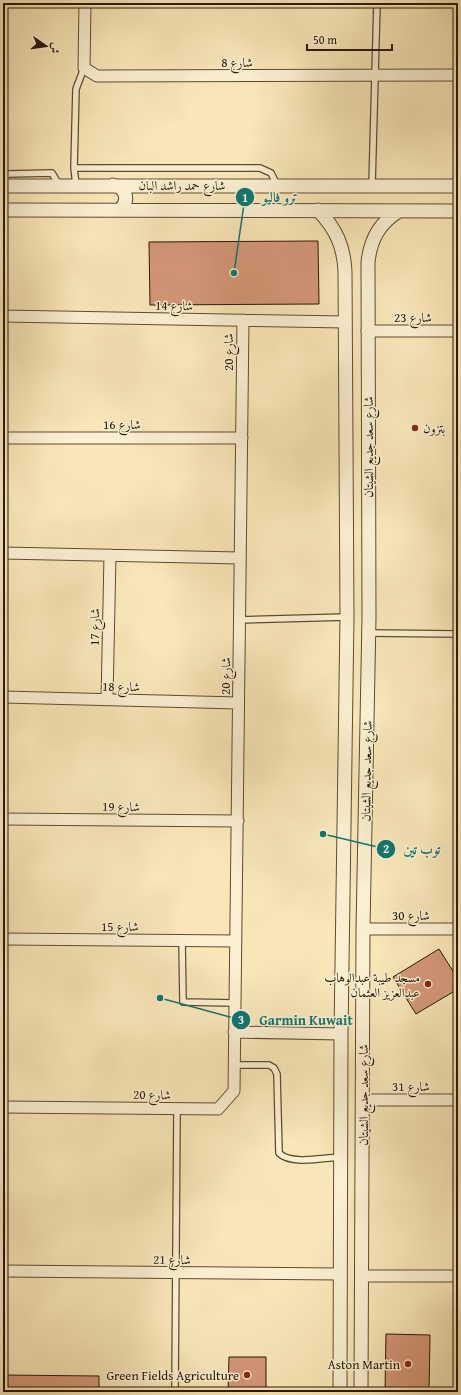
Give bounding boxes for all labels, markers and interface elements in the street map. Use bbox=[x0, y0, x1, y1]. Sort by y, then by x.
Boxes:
north arrow bbox=[26, 26, 66, 66]
scale bar bbox=[307, 26, 392, 52]
text: 50 m bbox=[313, 31, 337, 48]
text: ش bbox=[47, 41, 65, 55]
street label: شارع 8 bbox=[221, 53, 253, 74]
street label: شارع حمد راشد البان bbox=[139, 176, 225, 197]
callout: ترو فاليو bbox=[235, 184, 306, 210]
text: ترو فاليو bbox=[260, 187, 298, 207]
text: 1 bbox=[242, 189, 248, 206]
street label: شارع 14 bbox=[155, 296, 193, 317]
street label: شارع 23 bbox=[394, 308, 432, 329]
street label: شارع 20 bbox=[219, 333, 240, 371]
street label: شارع سعد جديع الشيتان bbox=[359, 396, 381, 498]
street label: شارع 16 bbox=[103, 415, 141, 436]
place label: بتزون bbox=[423, 419, 445, 438]
marker: بتزون bbox=[410, 423, 420, 433]
street label: شارع 17 bbox=[85, 608, 106, 646]
street label: شارع 20 bbox=[216, 657, 237, 695]
street label: شارع 18 bbox=[102, 677, 140, 698]
street label: شارع سعد جديع الشيتان bbox=[356, 720, 380, 822]
street label: شارع 19 bbox=[102, 797, 140, 818]
callout: توب تين bbox=[376, 836, 449, 862]
text: توب تين bbox=[404, 839, 441, 859]
text: 2 bbox=[383, 840, 389, 857]
street label: شارع 30 bbox=[392, 906, 430, 927]
street label: شارع 15 bbox=[101, 917, 139, 938]
place label: مسجد طيبة عبدالوهاب عبدالعزيز العثمان bbox=[324, 968, 420, 1002]
marker: مسجد طيبة عبدالوهاب عبدالعزيز العثمان bbox=[423, 979, 433, 989]
callout: Garmin Kuwait bbox=[231, 1007, 360, 1033]
text: Garmin Kuwait bbox=[259, 1010, 353, 1030]
text: 3 bbox=[238, 1011, 244, 1028]
street label: شارع سعد جديع الشيتان bbox=[354, 1044, 376, 1146]
street label: شارع 31 bbox=[392, 1077, 430, 1098]
street label: شارع 20 bbox=[133, 1085, 171, 1106]
street label: شارع 21 bbox=[153, 1250, 191, 1271]
place label: Aston Martin bbox=[328, 1355, 401, 1374]
marker: Aston Martin bbox=[403, 1359, 413, 1369]
place label: Green Fields Agriculture bbox=[106, 1366, 239, 1385]
marker: Green Fields Agriculture bbox=[242, 1370, 252, 1380]

